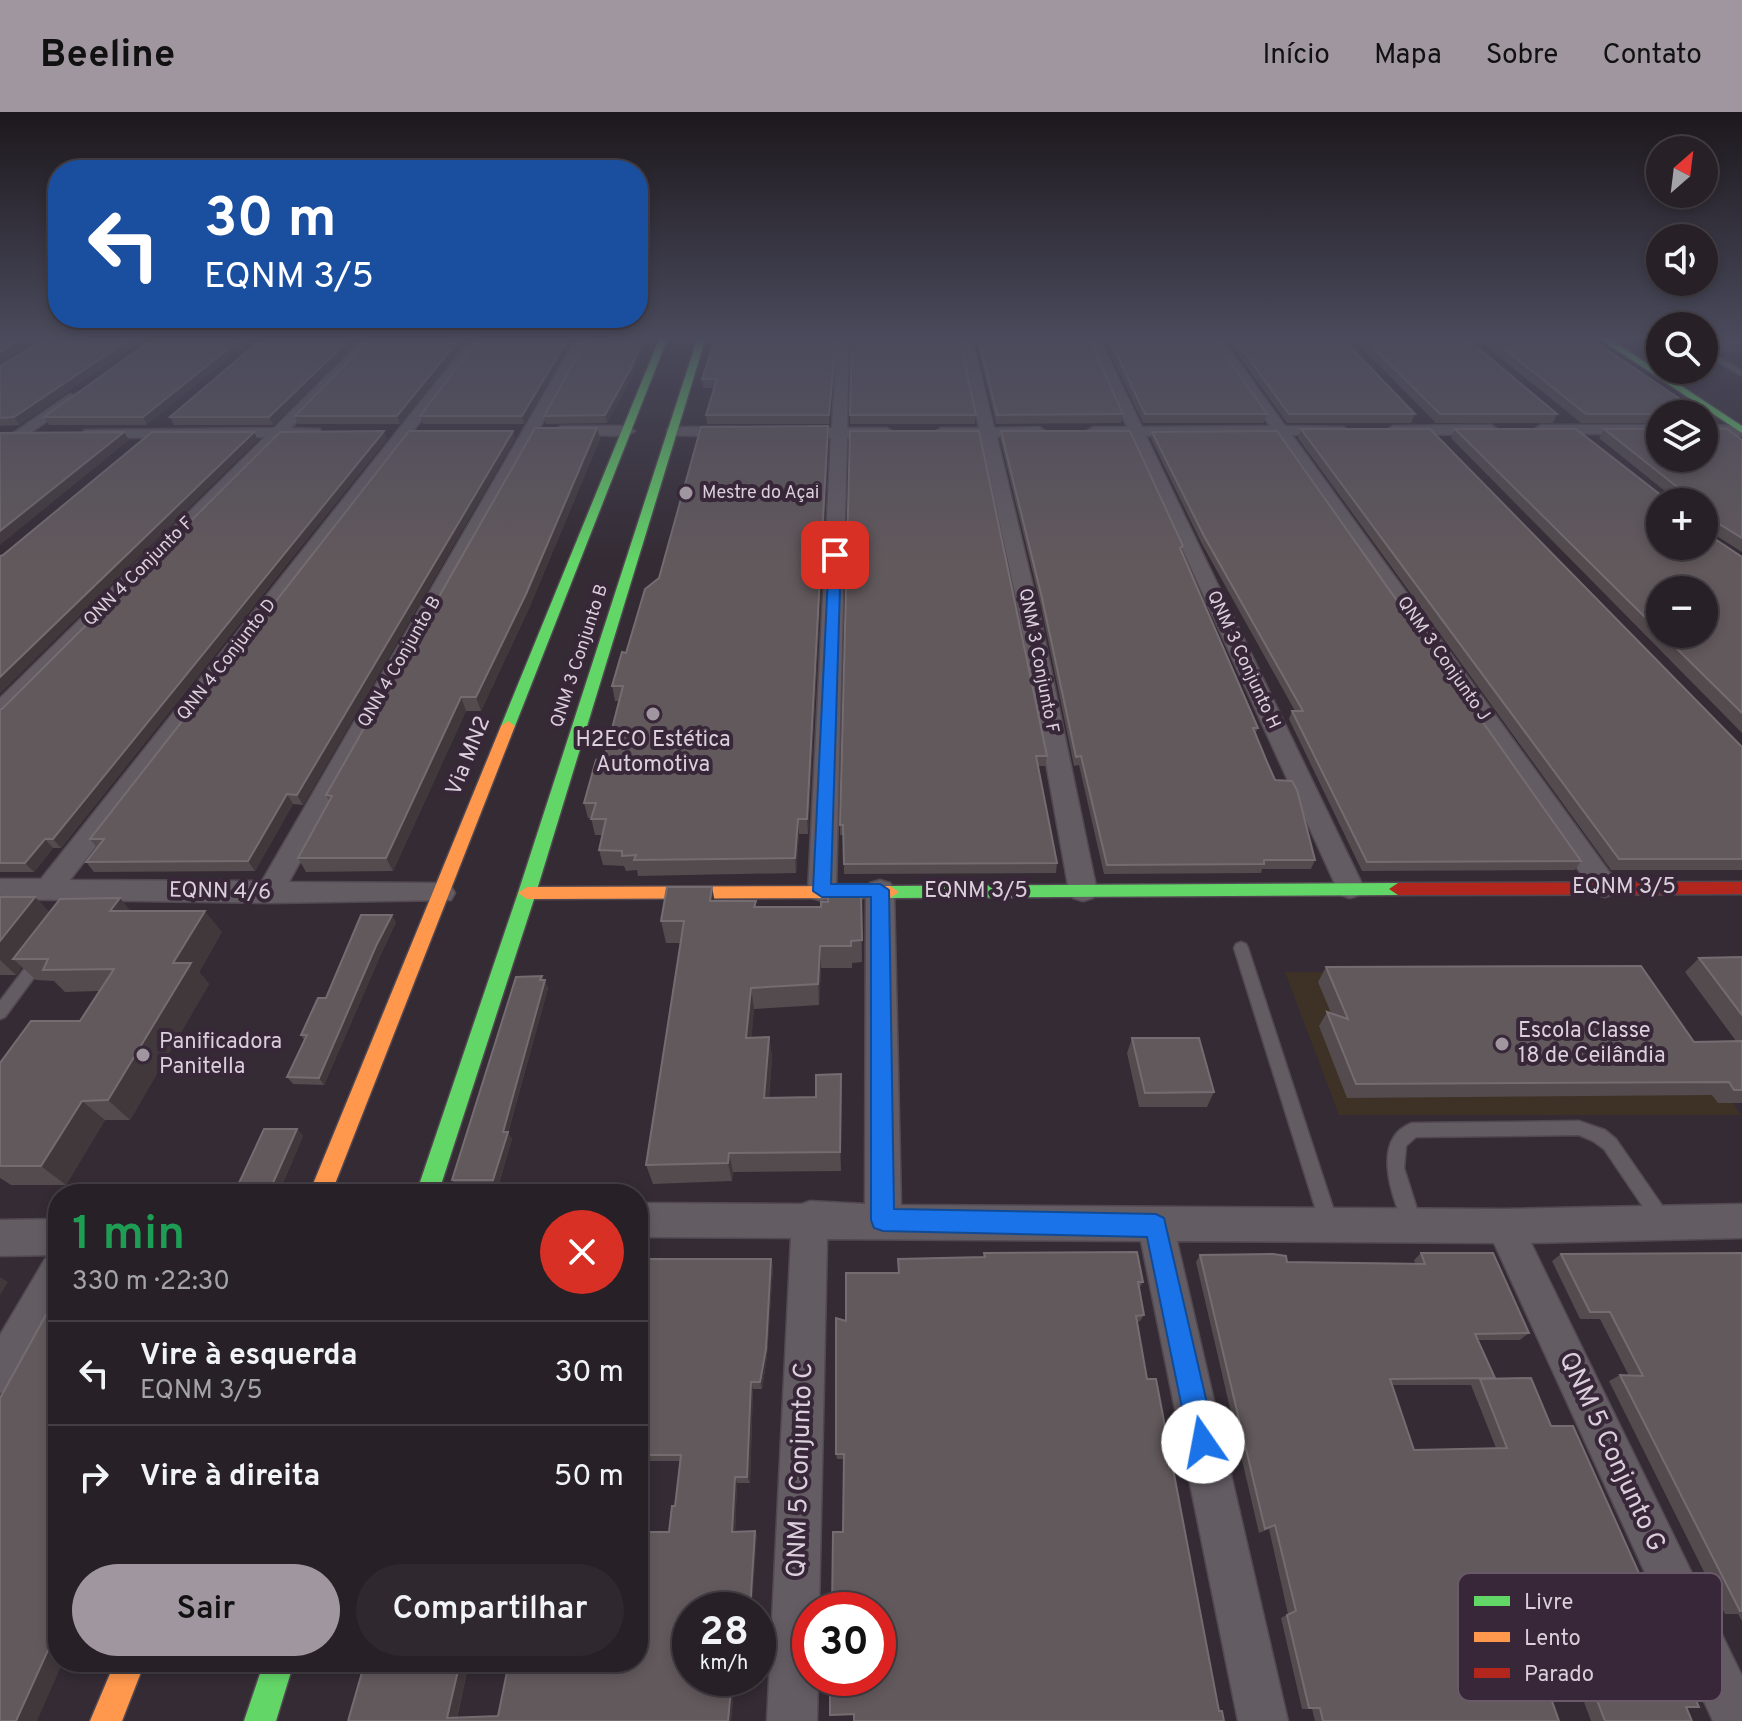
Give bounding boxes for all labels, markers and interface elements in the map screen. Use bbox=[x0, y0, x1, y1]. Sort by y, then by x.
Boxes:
text: Beeline bbox=[40, 32, 175, 81]
text: Início bbox=[1262, 38, 1330, 74]
text: Mapa bbox=[1374, 38, 1442, 74]
text: Sobre bbox=[1486, 38, 1558, 74]
text: Contato bbox=[1602, 38, 1702, 74]
north arrow bbox=[1646, 136, 1718, 208]
map controls bbox=[1646, 136, 1718, 648]
text: 30 m bbox=[204, 186, 337, 256]
icon: left bbox=[72, 192, 176, 296]
button: sound bbox=[1646, 224, 1718, 296]
text: EQNM 3/5 bbox=[204, 255, 374, 301]
button: search bbox=[1646, 312, 1718, 384]
button: layers bbox=[1646, 400, 1718, 472]
place label: Mestre do Açai bbox=[702, 482, 819, 505]
marker: Mestre do Açai bbox=[677, 484, 695, 502]
button: + bbox=[1646, 488, 1718, 560]
street label: QNN 4 Conjunto F bbox=[79, 512, 199, 632]
pin bbox=[801, 521, 869, 589]
icon: arrive bbox=[813, 533, 857, 577]
button: − bbox=[1646, 576, 1718, 648]
street label: QNM 3 Conjunto B bbox=[546, 581, 614, 731]
street label: QNM 3 Conjunto F bbox=[1013, 586, 1063, 736]
street label: QNM 3 Conjunto H bbox=[1201, 587, 1285, 733]
street label: QNN 4 Conjunto B bbox=[353, 592, 447, 732]
street label: QNM 3 Conjunto J bbox=[1391, 592, 1495, 726]
street label: QNN 4 Conjunto D bbox=[172, 594, 282, 726]
marker: H2ECO Estética Automotiva bbox=[644, 705, 662, 723]
street label: Via MN2 bbox=[441, 712, 497, 800]
place label: H2ECO Estética Automotiva bbox=[575, 727, 731, 779]
street label: EQNM 3/5 bbox=[1572, 874, 1676, 901]
street label: EQNN 4/6 bbox=[169, 878, 271, 906]
street label: EQNM 3/5 bbox=[924, 878, 1028, 905]
place label: Escola Classe 18 de Ceilândia bbox=[1518, 1018, 1666, 1070]
place label: Panificadora Panitella bbox=[159, 1029, 282, 1081]
marker: Escola Classe 18 de Ceilândia bbox=[1493, 1035, 1511, 1053]
marker: Panificadora Panitella bbox=[134, 1046, 152, 1064]
text: 1 min bbox=[72, 1206, 185, 1266]
button: close bbox=[540, 1210, 624, 1294]
text: 330 m · 22:30 bbox=[72, 1266, 230, 1299]
text: Vire à esquerda bbox=[140, 1338, 357, 1375]
street label: QNM 5 Conjunto G bbox=[1550, 1347, 1672, 1557]
icon: left bbox=[72, 1351, 116, 1395]
text: 30 m bbox=[555, 1355, 624, 1392]
street label: QNM 5 Conjunto C bbox=[781, 1362, 821, 1578]
text: EQNM 3/5 bbox=[140, 1375, 263, 1408]
position arrow bbox=[1161, 1400, 1245, 1484]
icon: right bbox=[72, 1455, 116, 1499]
text: Vire à direita bbox=[140, 1459, 320, 1496]
text: 50 m bbox=[554, 1459, 624, 1496]
button: Sair bbox=[72, 1564, 340, 1656]
button: Compartilhar bbox=[356, 1564, 624, 1656]
legend bbox=[1458, 1573, 1722, 1701]
text: Livre bbox=[1524, 1590, 1573, 1617]
speed limit sign: 30 bbox=[792, 1592, 896, 1696]
text: 28 bbox=[699, 1609, 749, 1659]
text: Lento bbox=[1524, 1626, 1581, 1653]
text: km/h bbox=[700, 1651, 748, 1677]
text: Parado bbox=[1524, 1662, 1594, 1689]

